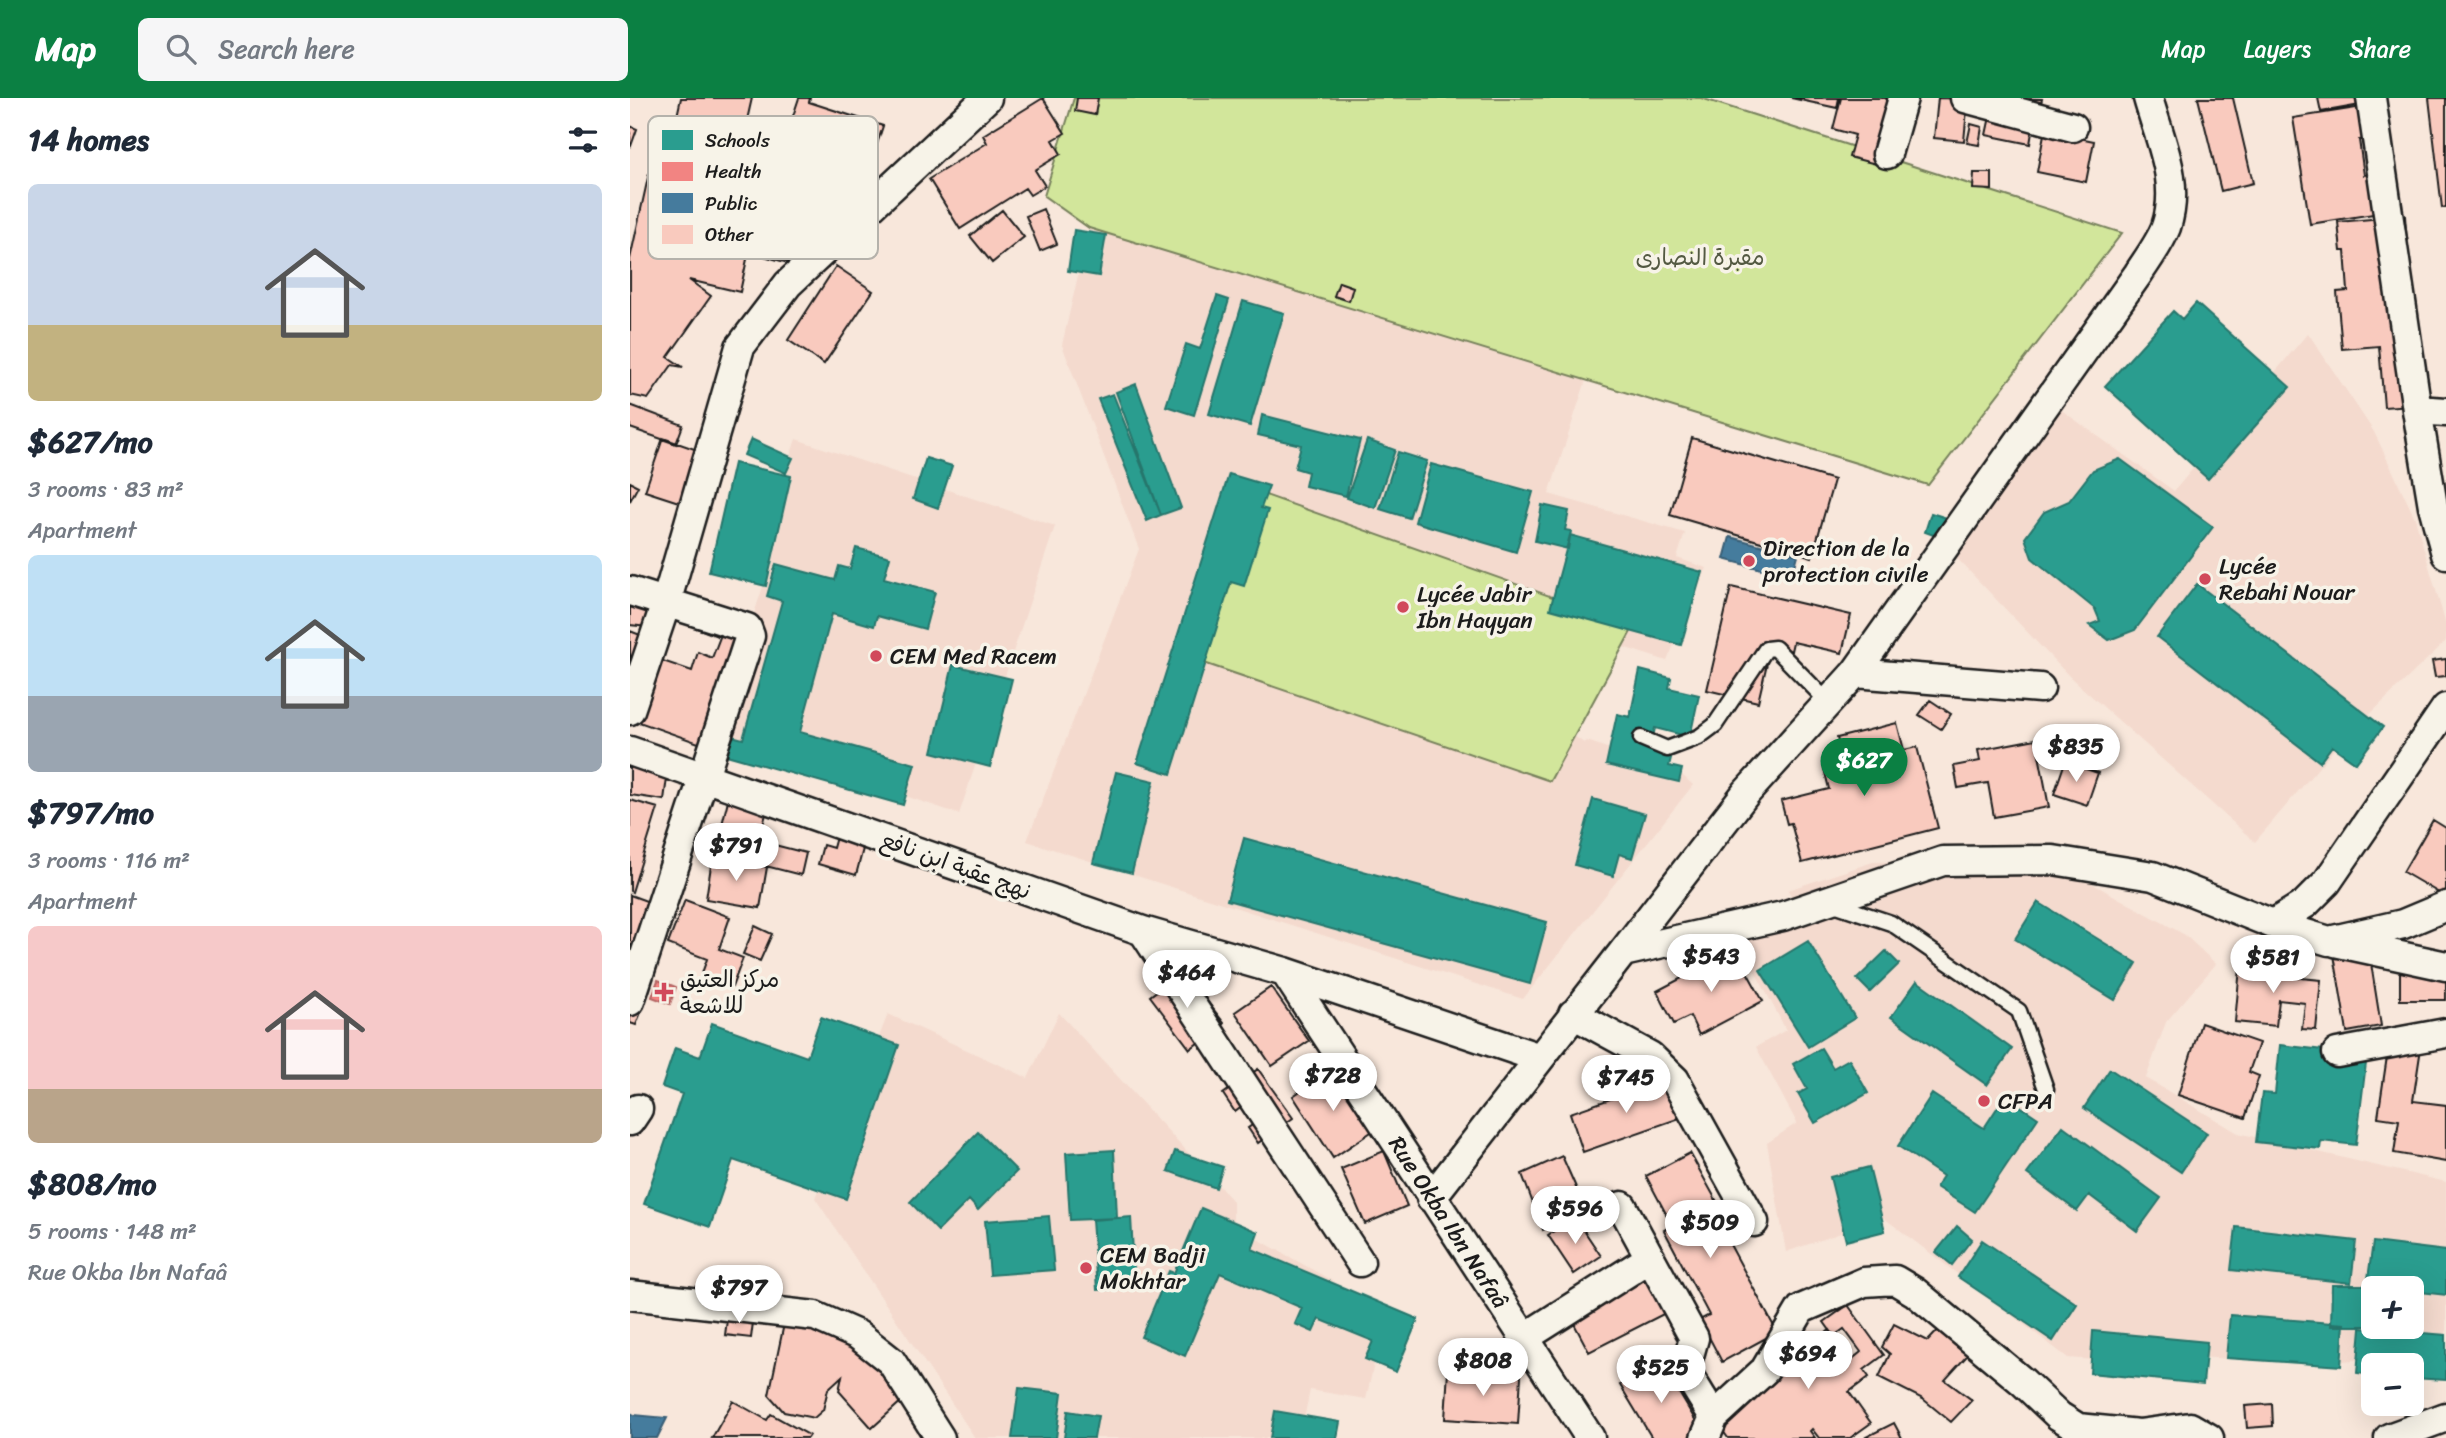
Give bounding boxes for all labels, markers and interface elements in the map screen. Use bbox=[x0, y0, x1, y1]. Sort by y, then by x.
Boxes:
search box bbox=[138, 18, 628, 81]
text: Map bbox=[35, 20, 96, 78]
text: Search here bbox=[218, 26, 355, 72]
text: Map bbox=[2161, 28, 2206, 70]
text: Layers bbox=[2244, 28, 2311, 70]
text: Share bbox=[2349, 28, 2411, 70]
icon: search bbox=[162, 30, 200, 68]
text: 14 homes bbox=[28, 113, 149, 167]
legend bbox=[648, 116, 878, 259]
icon: filters bbox=[564, 121, 602, 159]
text: Schools bbox=[705, 124, 770, 157]
text: Health bbox=[705, 155, 761, 188]
text: Public bbox=[705, 187, 758, 220]
text: Other bbox=[705, 218, 754, 251]
icon: home bbox=[252, 230, 378, 356]
park label: مقبرة النصارى bbox=[1635, 237, 1765, 278]
text: $627/mo bbox=[28, 415, 153, 469]
text: 3 rooms · 83 m² bbox=[28, 469, 184, 510]
text: Apartment bbox=[28, 510, 137, 551]
place label: Direction de la protection civile bbox=[1762, 528, 1929, 595]
place label: Lycée Rebahi Nouar bbox=[2219, 546, 2356, 613]
marker: Direction de la protection civile bbox=[1741, 553, 1757, 569]
marker: Lycée Rebahi Nouar bbox=[2197, 571, 2213, 587]
place label: Lycée Jabir Ibn Hayyan bbox=[1416, 574, 1533, 641]
marker: Lycée Jabir Ibn Hayyan bbox=[1395, 599, 1411, 615]
icon: home bbox=[252, 601, 378, 727]
place label: CEM Med Racem bbox=[890, 636, 1057, 677]
marker: CEM Med Racem bbox=[868, 648, 884, 664]
pin: $835 bbox=[2035, 724, 2117, 784]
text: $835 bbox=[2048, 726, 2104, 767]
pin: $627 bbox=[1823, 738, 1905, 798]
text: $627 bbox=[1837, 740, 1891, 781]
text: $797/mo bbox=[28, 786, 154, 840]
street label: نهج عقبة ابن نافع bbox=[875, 819, 1037, 912]
pin: $791 bbox=[695, 824, 777, 883]
text: $791 bbox=[710, 825, 762, 866]
text: 3 rooms · 116 m² bbox=[28, 840, 190, 881]
text: Apartment bbox=[28, 881, 137, 922]
pin: $543 bbox=[1670, 934, 1752, 994]
text: $543 bbox=[1683, 936, 1739, 977]
pin: $581 bbox=[2232, 936, 2314, 995]
text: $581 bbox=[2246, 937, 2300, 978]
pin: $464 bbox=[1146, 950, 1228, 1010]
text: $464 bbox=[1158, 952, 1216, 993]
place label: مركز العتيق للاشعة bbox=[680, 959, 779, 1026]
icon: home bbox=[252, 972, 378, 1098]
marker: مركز العتيق للاشعة bbox=[654, 982, 674, 1002]
pin: $728 bbox=[1292, 1054, 1374, 1113]
text: $728 bbox=[1305, 1055, 1361, 1096]
pin: $745 bbox=[1585, 1056, 1667, 1115]
text: $745 bbox=[1597, 1057, 1655, 1098]
place label: CFPA bbox=[1998, 1081, 2053, 1122]
marker: CFPA bbox=[1976, 1093, 1992, 1109]
street label: Rue Okba Ibn Nafaâ bbox=[1377, 1128, 1520, 1317]
text: $808/mo bbox=[28, 1157, 157, 1211]
pin: $596 bbox=[1534, 1186, 1616, 1246]
text: $596 bbox=[1547, 1188, 1603, 1229]
pin: $509 bbox=[1669, 1200, 1751, 1260]
text: $509 bbox=[1681, 1202, 1739, 1243]
text: 5 rooms · 148 m² bbox=[28, 1211, 197, 1252]
place label: CEM Badji Mokhtar bbox=[1100, 1235, 1206, 1302]
text: Rue Okba Ibn Nafaâ bbox=[28, 1252, 227, 1293]
marker: CEM Badji Mokhtar bbox=[1078, 1260, 1094, 1276]
pin: $797 bbox=[698, 1266, 780, 1325]
text: $797 bbox=[711, 1267, 767, 1308]
map controls bbox=[2361, 1276, 2424, 1416]
button: + bbox=[2361, 1276, 2424, 1339]
pin: $694 bbox=[1767, 1332, 1849, 1391]
text: $694 bbox=[1779, 1333, 1837, 1374]
pin: $808 bbox=[1442, 1338, 1524, 1398]
text: $808 bbox=[1454, 1340, 1512, 1381]
pin: $525 bbox=[1620, 1346, 1702, 1405]
text: $525 bbox=[1633, 1347, 1689, 1388]
button: − bbox=[2361, 1353, 2424, 1416]

